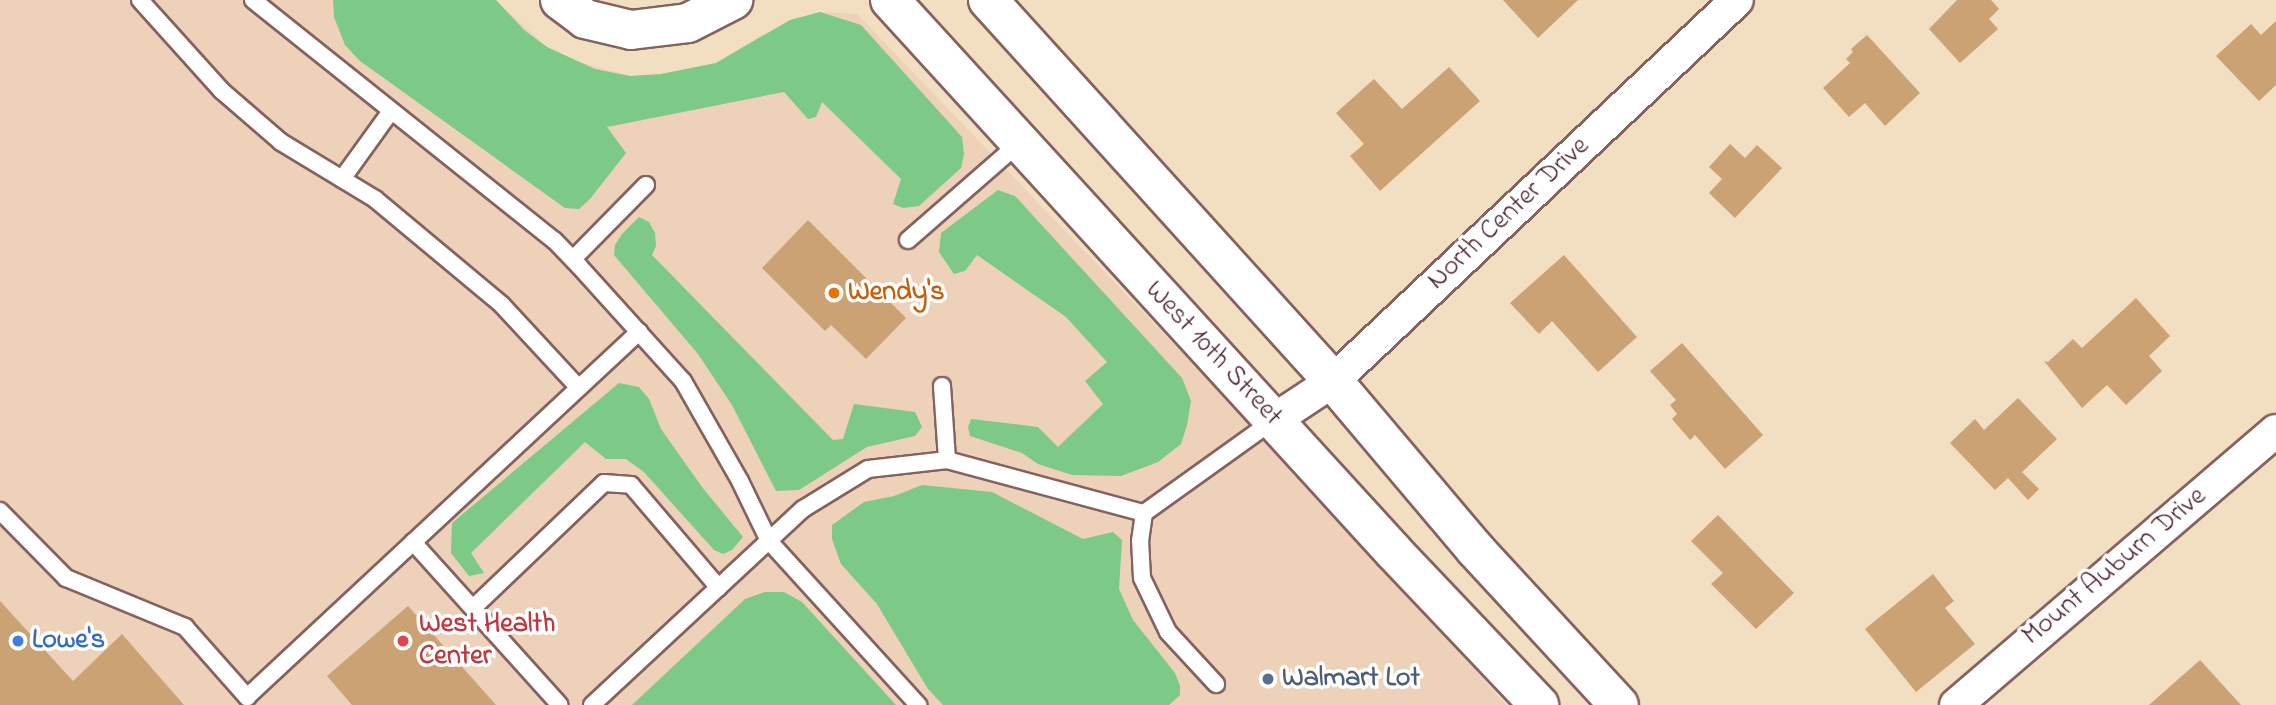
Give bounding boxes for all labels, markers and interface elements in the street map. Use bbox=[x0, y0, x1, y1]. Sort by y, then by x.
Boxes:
street label: North Center Drive bbox=[1421, 130, 1597, 298]
street label: West 10th Street bbox=[1137, 274, 1289, 434]
place label: Wendy's bbox=[848, 276, 945, 310]
marker: Wendy's bbox=[826, 285, 842, 301]
street label: Mount Auburn Drive bbox=[2016, 480, 2214, 654]
place label: West Health Center bbox=[419, 608, 555, 674]
place label: Lowe's bbox=[32, 624, 105, 658]
marker: West Health Center bbox=[393, 631, 413, 651]
marker: Lowe's bbox=[10, 633, 26, 649]
place label: Walmart Lot bbox=[1282, 662, 1420, 696]
marker: Walmart Lot bbox=[1260, 671, 1276, 687]

